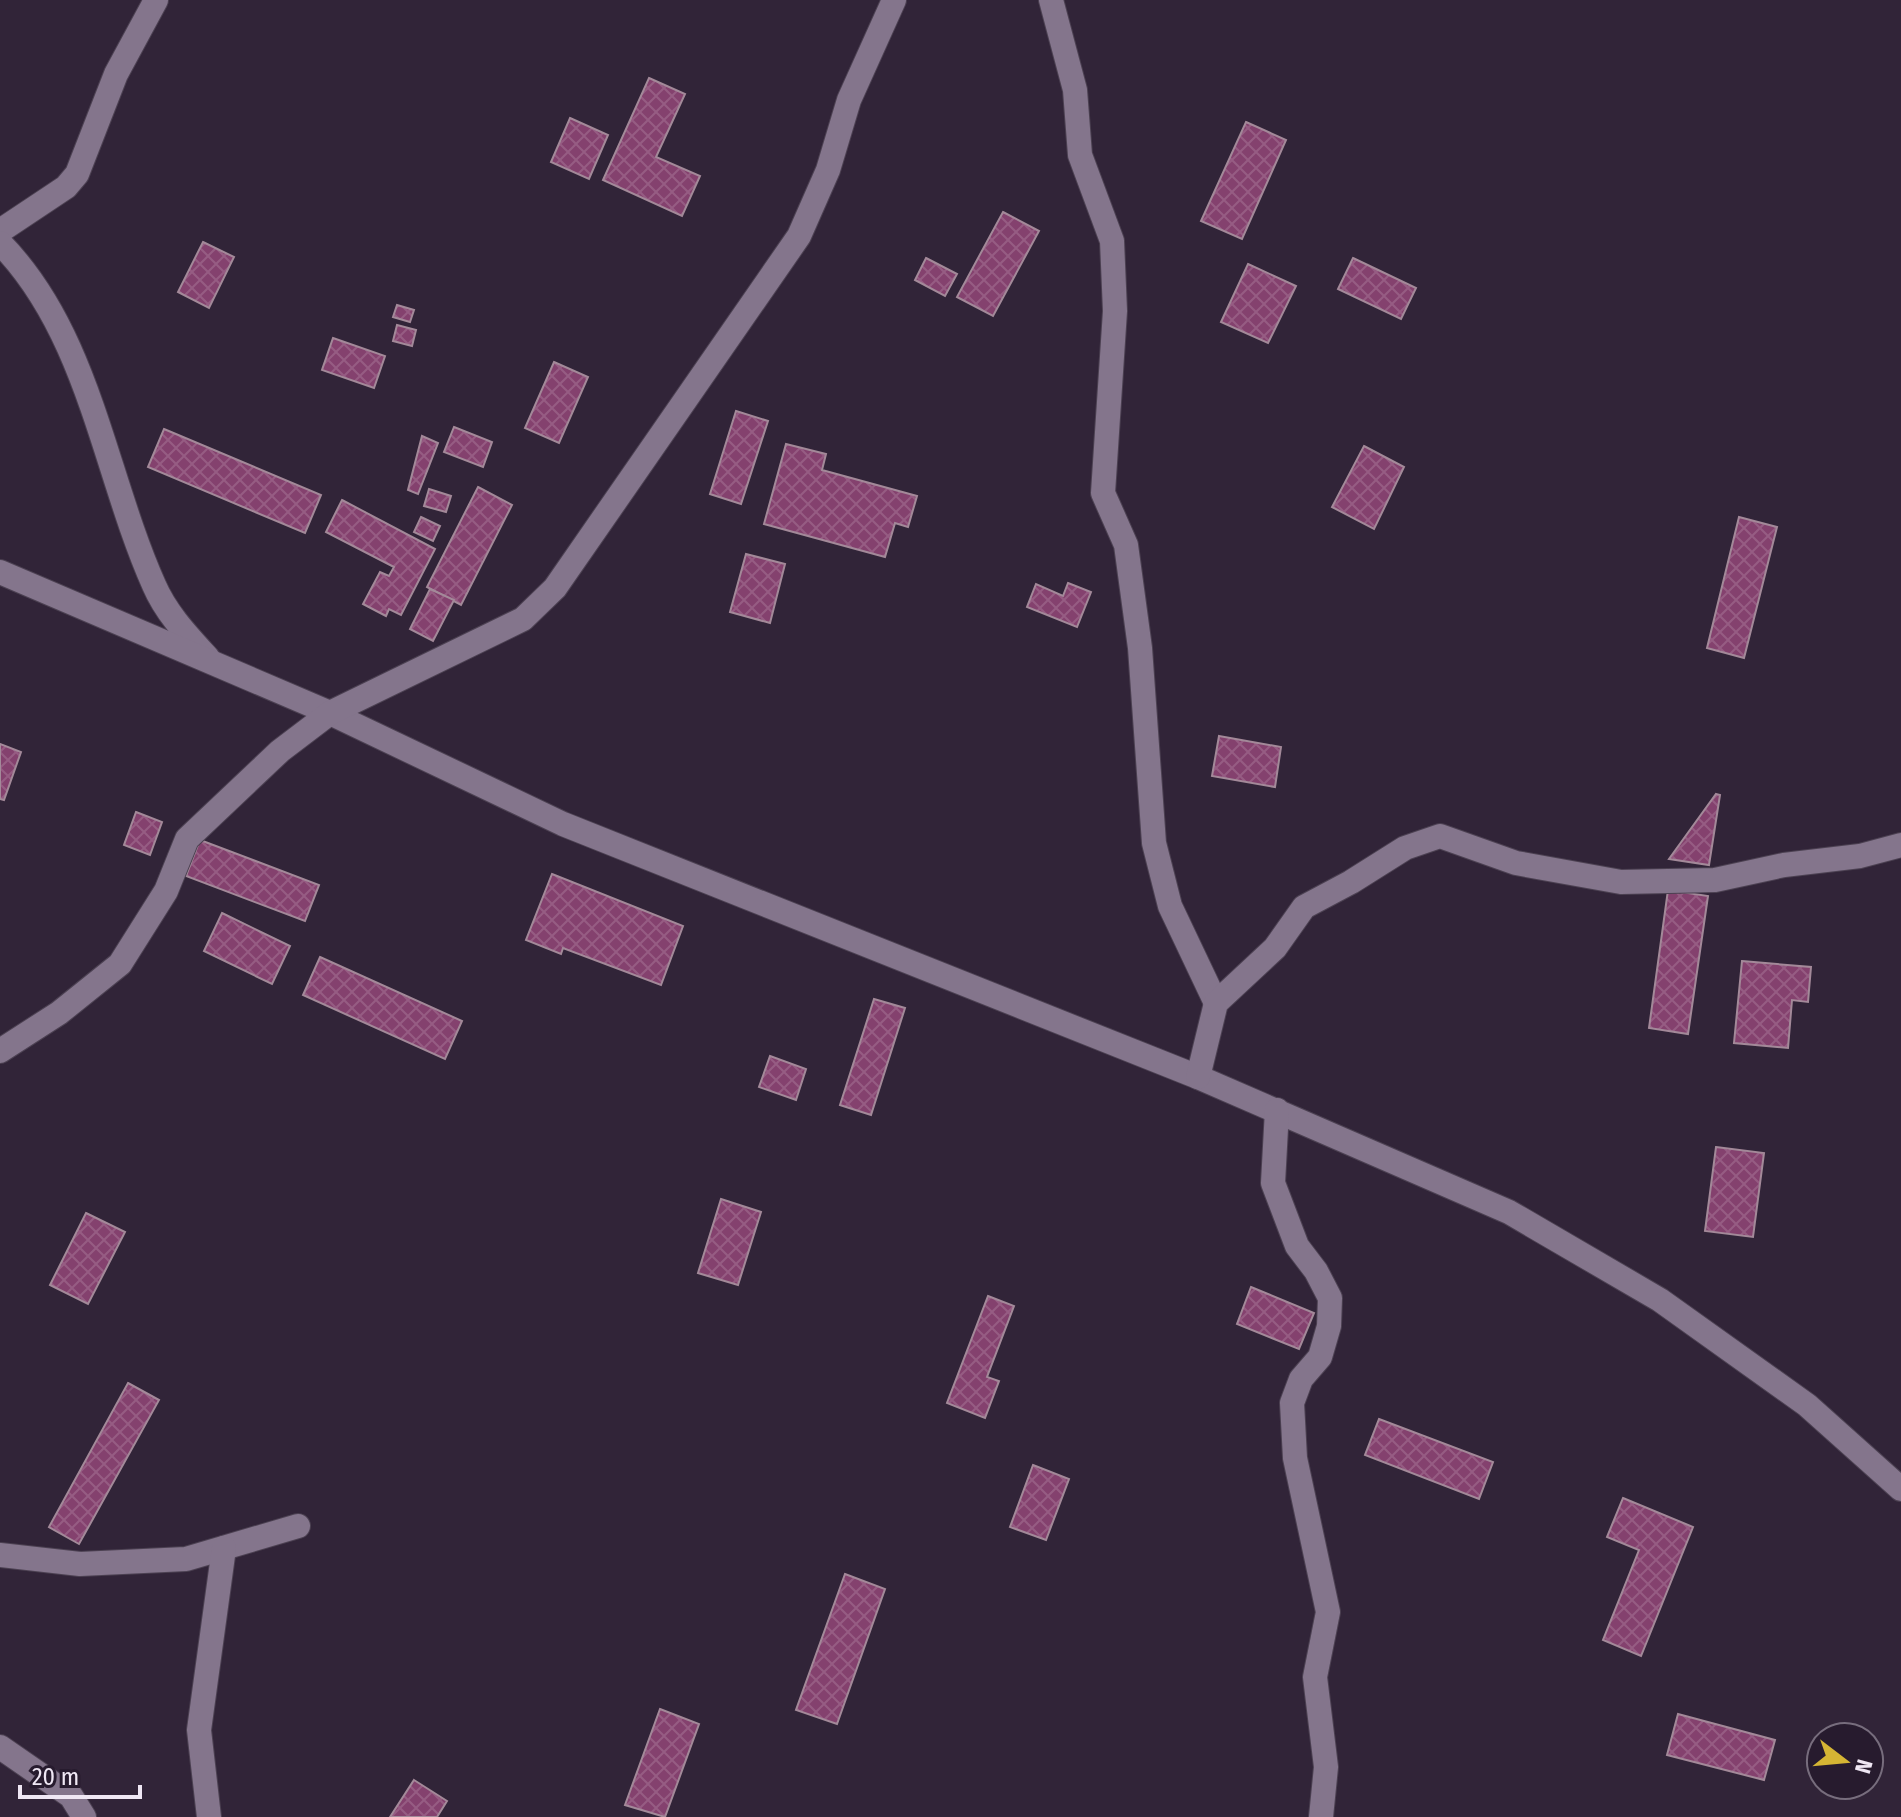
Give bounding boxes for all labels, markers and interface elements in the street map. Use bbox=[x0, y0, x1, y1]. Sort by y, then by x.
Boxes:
north arrow bbox=[1805, 1721, 1885, 1801]
scale bar bbox=[20, 1749, 140, 1799]
text: N bbox=[1849, 1756, 1879, 1776]
text: 20 m bbox=[32, 1763, 79, 1791]

